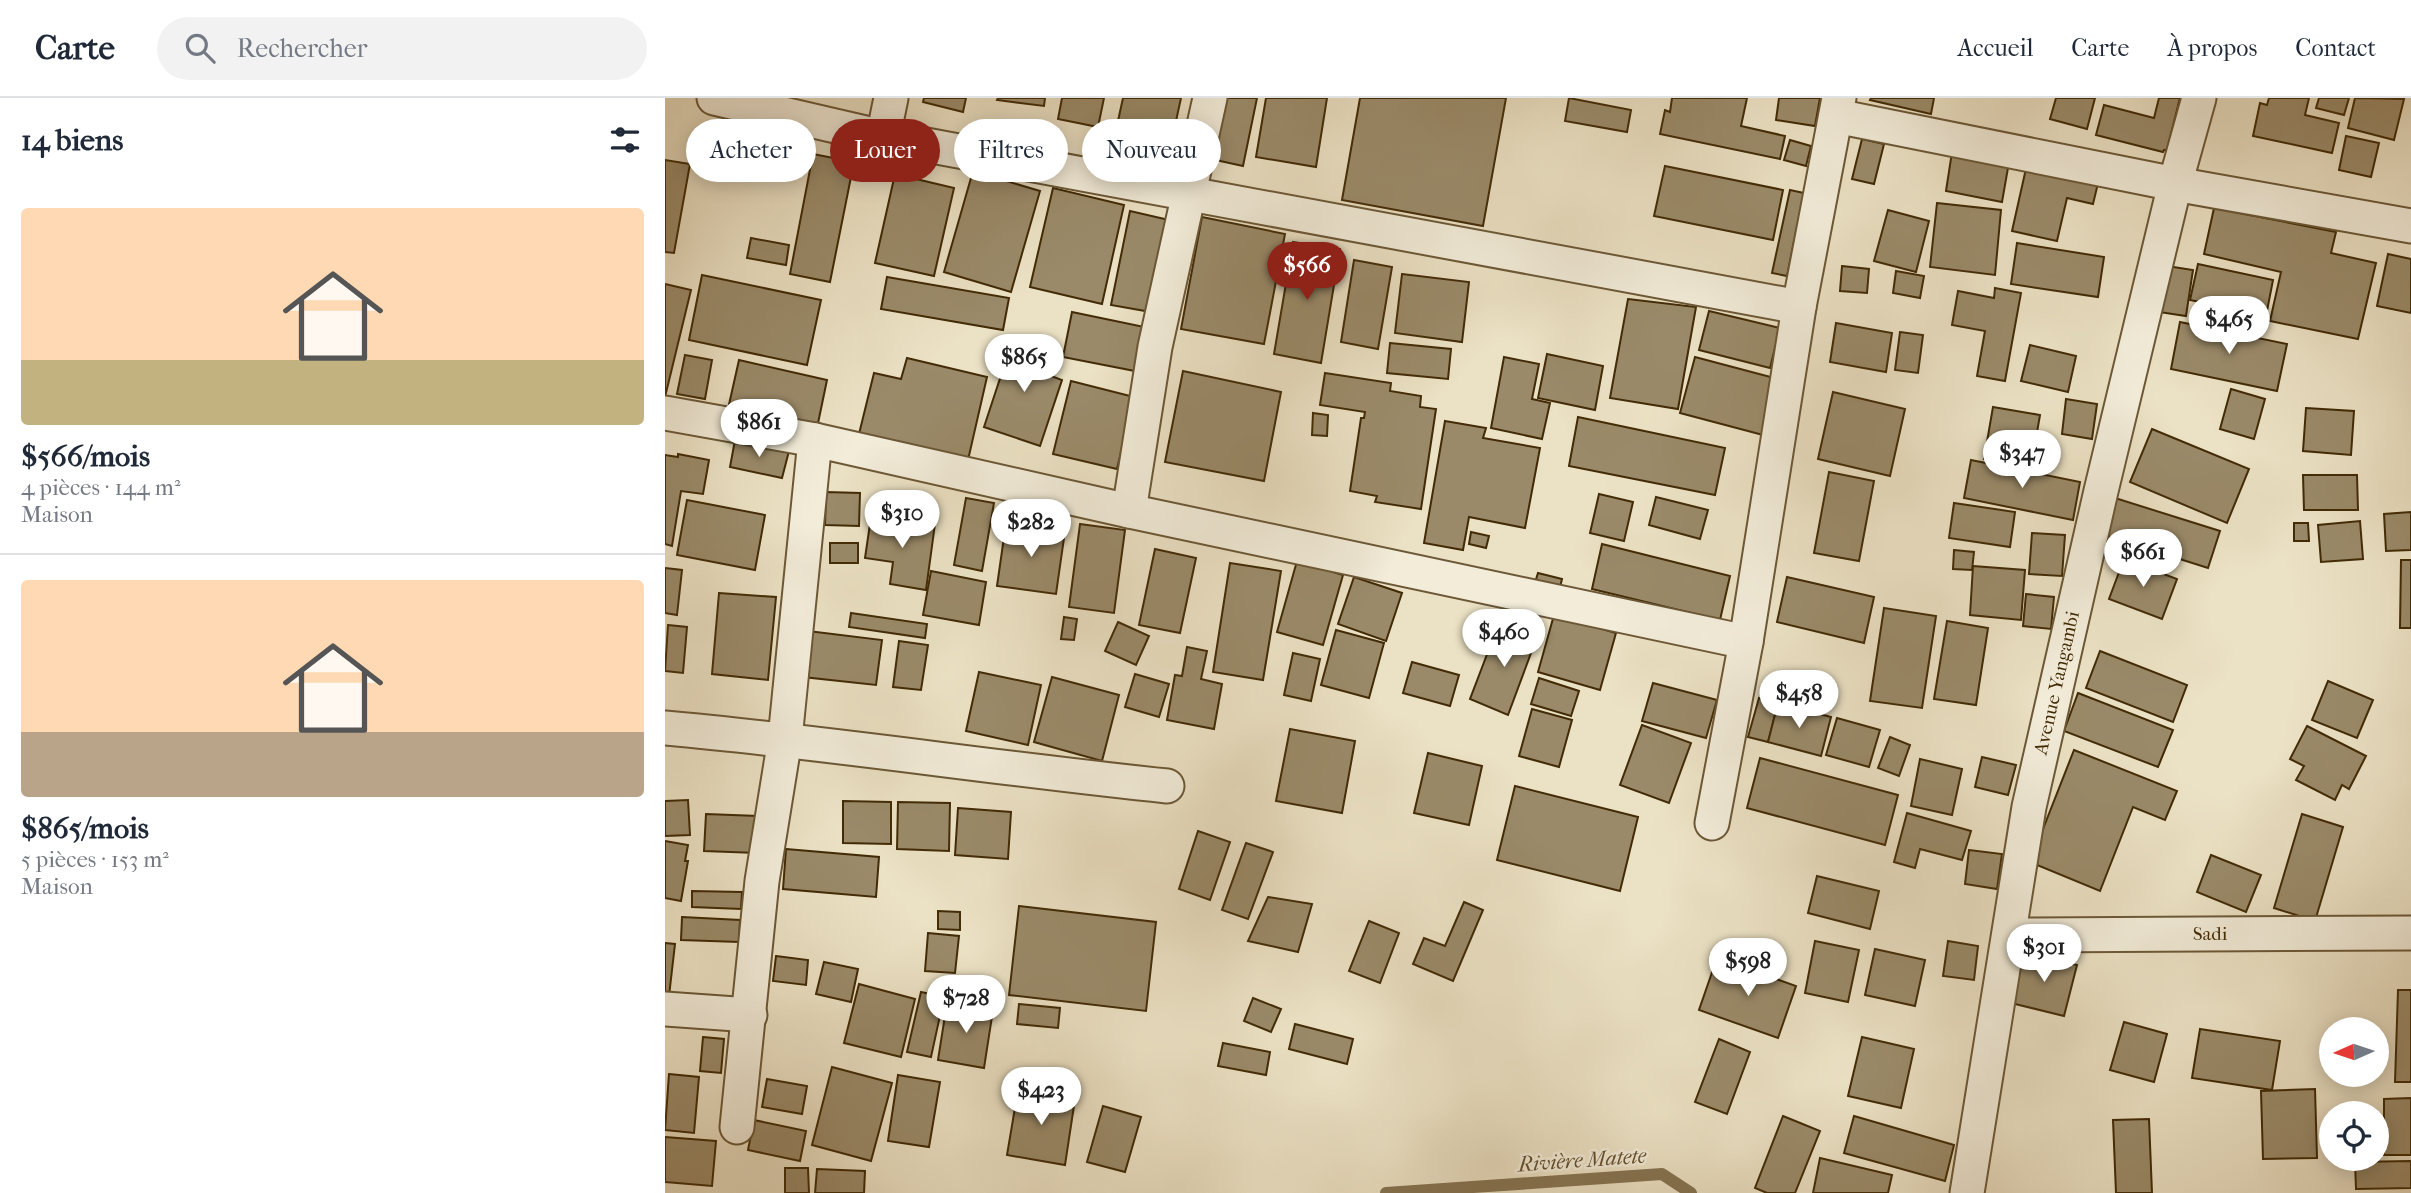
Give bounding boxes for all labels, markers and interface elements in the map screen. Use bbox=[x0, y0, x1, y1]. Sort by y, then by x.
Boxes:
search box bbox=[157, 17, 647, 80]
text: Carte bbox=[35, 29, 115, 68]
icon: search bbox=[181, 29, 219, 67]
text: Rechercher bbox=[237, 33, 368, 64]
text: Accueil bbox=[1958, 34, 2033, 62]
text: Carte bbox=[2071, 34, 2129, 62]
text: À propos bbox=[2167, 34, 2257, 62]
text: Contact bbox=[2295, 34, 2376, 62]
chip: Acheter bbox=[686, 119, 816, 182]
chip: Louer bbox=[830, 119, 940, 182]
chip: Filtres bbox=[954, 119, 1068, 182]
chip: Nouveau bbox=[1082, 119, 1221, 182]
icon: filters bbox=[606, 121, 644, 159]
text: 14 biens bbox=[21, 123, 123, 158]
pin: $566 bbox=[1266, 242, 1348, 302]
text: $566 bbox=[1283, 251, 1331, 278]
icon: home bbox=[270, 253, 396, 379]
pin: $465 bbox=[2188, 296, 2270, 356]
text: $465 bbox=[2205, 305, 2253, 332]
pin: $865 bbox=[983, 334, 1065, 394]
text: $865 bbox=[1001, 343, 1047, 370]
pin: $861 bbox=[718, 400, 800, 459]
text: $861 bbox=[737, 408, 781, 435]
pin: $347 bbox=[1981, 430, 2063, 490]
text: $566/mois bbox=[21, 439, 150, 474]
text: $347 bbox=[1999, 439, 2045, 466]
text: 4 pièces · 144 m² bbox=[21, 474, 180, 501]
pin: $310 bbox=[861, 490, 943, 550]
text: $310 bbox=[881, 499, 923, 526]
pin: $282 bbox=[990, 500, 1072, 559]
text: Maison bbox=[21, 501, 93, 528]
text: $282 bbox=[1007, 508, 1055, 535]
pin: $661 bbox=[2102, 530, 2184, 589]
text: $661 bbox=[2120, 538, 2166, 565]
street label: Avenue Yangambi bbox=[2030, 609, 2084, 758]
pin: $460 bbox=[1463, 610, 1545, 669]
text: $460 bbox=[1478, 618, 1530, 645]
icon: home bbox=[270, 625, 396, 751]
pin: $458 bbox=[1758, 670, 1840, 730]
text: $458 bbox=[1775, 679, 1823, 706]
text: $865/mois bbox=[21, 811, 149, 846]
text: 5 pièces · 153 m² bbox=[21, 846, 169, 873]
text: Maison bbox=[21, 873, 93, 900]
street label: Sadi bbox=[2193, 923, 2228, 945]
pin: $301 bbox=[2003, 924, 2085, 984]
text: $301 bbox=[2023, 933, 2065, 960]
pin: $598 bbox=[1707, 939, 1789, 998]
text: $598 bbox=[1725, 947, 1771, 974]
pin: $728 bbox=[925, 976, 1007, 1035]
text: $728 bbox=[942, 984, 990, 1011]
north arrow bbox=[2319, 1017, 2389, 1087]
map controls bbox=[2319, 1017, 2389, 1171]
pin: $423 bbox=[1000, 1068, 1082, 1127]
text: $423 bbox=[1017, 1076, 1065, 1103]
button: locate bbox=[2319, 1101, 2389, 1171]
water label: Rivière Matete bbox=[1515, 1144, 1647, 1177]

